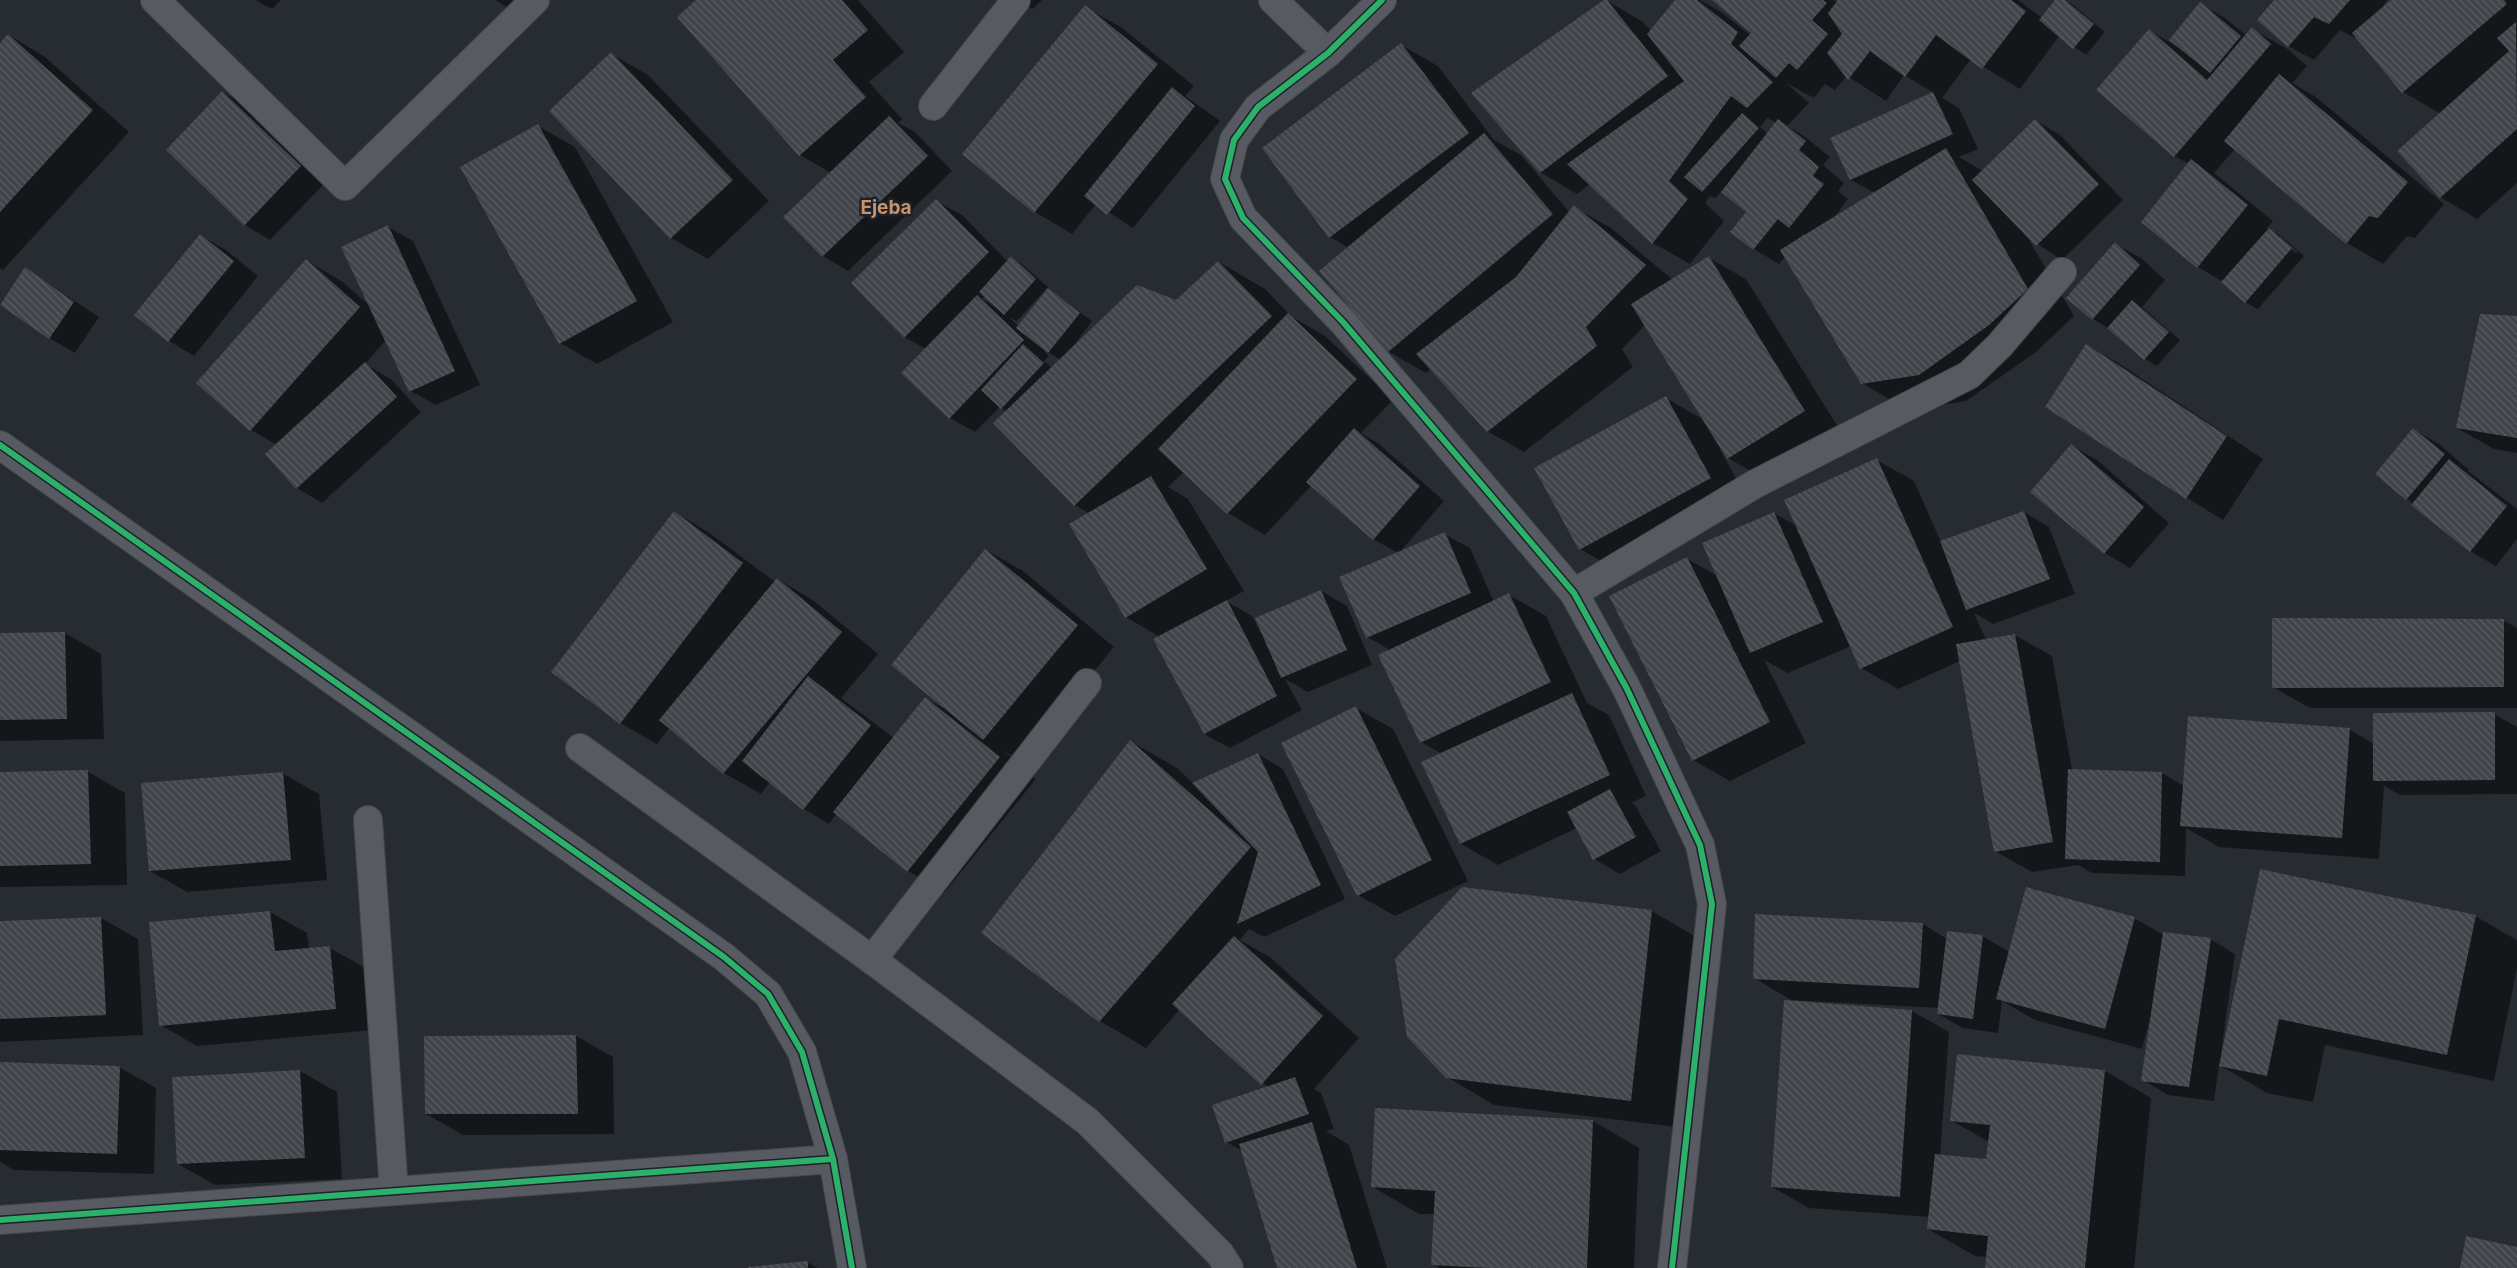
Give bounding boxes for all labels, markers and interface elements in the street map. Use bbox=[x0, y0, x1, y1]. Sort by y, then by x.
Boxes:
district label: Ejeba bbox=[860, 196, 912, 219]

